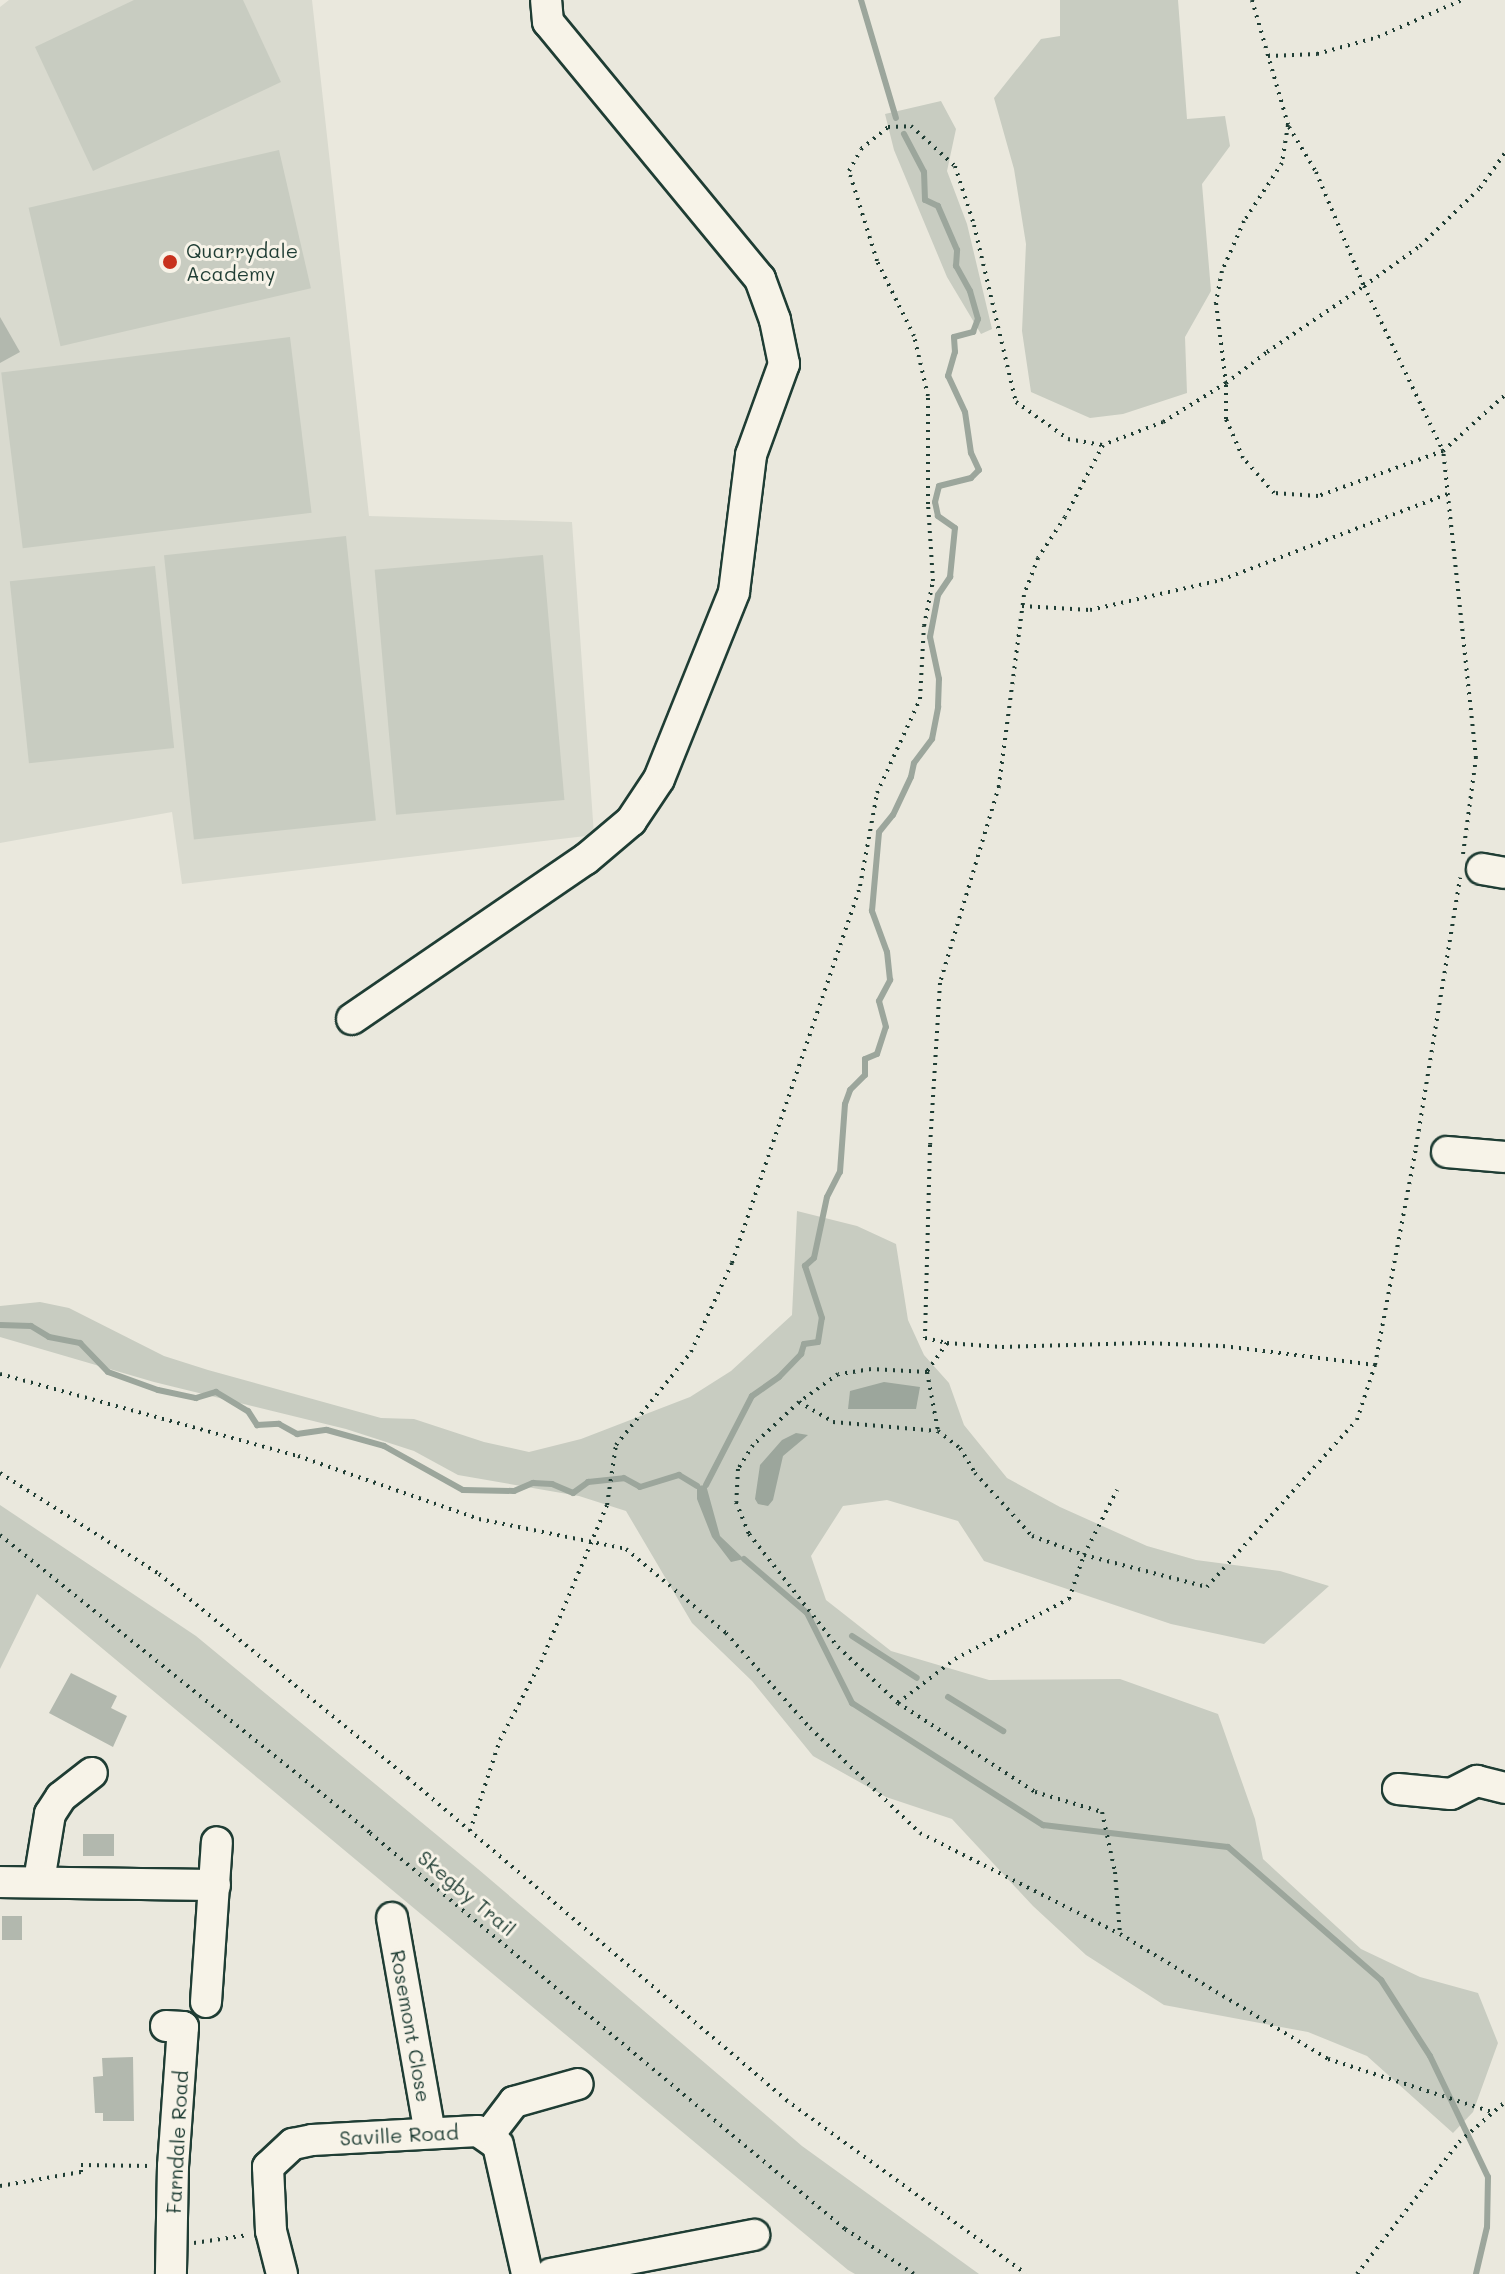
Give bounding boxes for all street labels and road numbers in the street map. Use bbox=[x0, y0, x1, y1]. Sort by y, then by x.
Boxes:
street label: Skegby Trail bbox=[413, 1845, 521, 1941]
street label: Rosemont Close bbox=[386, 1948, 436, 2104]
street label: Farndale Road bbox=[161, 2070, 193, 2214]
street label: Saville Road bbox=[339, 2120, 459, 2150]

